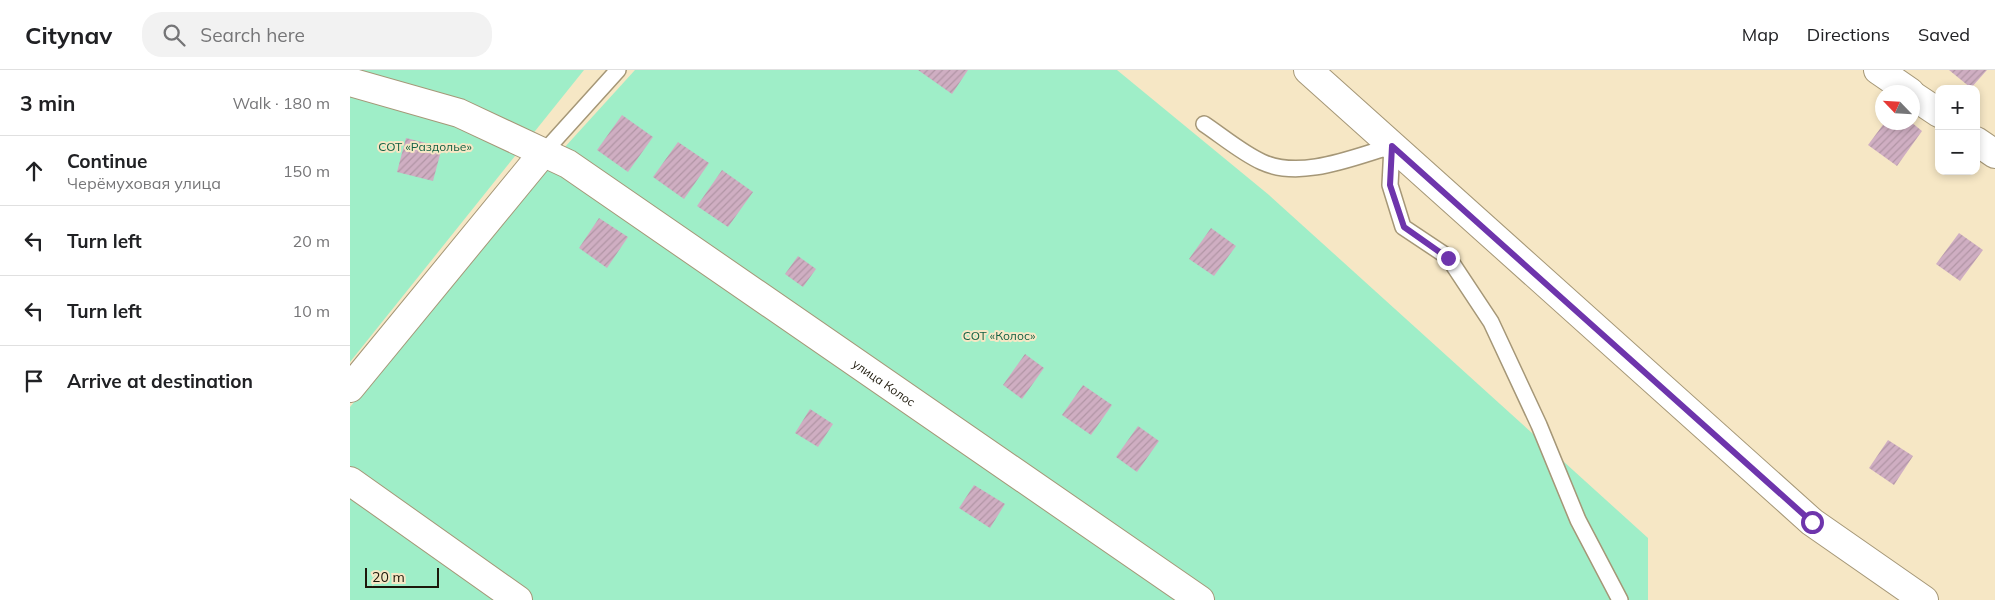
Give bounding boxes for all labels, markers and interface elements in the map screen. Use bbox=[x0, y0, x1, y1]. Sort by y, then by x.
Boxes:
search box bbox=[142, 12, 492, 57]
text: Citynav bbox=[25, 20, 112, 50]
icon: search bbox=[160, 21, 188, 49]
text: Search here bbox=[200, 23, 305, 47]
text: Map bbox=[1742, 23, 1779, 46]
text: Directions bbox=[1807, 23, 1890, 46]
text: Saved bbox=[1918, 23, 1970, 46]
north arrow bbox=[1875, 85, 1920, 130]
map controls bbox=[1935, 85, 1980, 175]
button: + bbox=[1935, 85, 1980, 130]
text: 3 min bbox=[20, 90, 75, 116]
text: Walk · 180 m bbox=[232, 93, 330, 113]
button: − bbox=[1935, 130, 1980, 175]
park label: СОТ «Раздолье» bbox=[378, 139, 472, 154]
text: Continue bbox=[67, 149, 147, 173]
icon: ahead bbox=[20, 157, 48, 185]
text: 150 m bbox=[283, 161, 330, 181]
text: Черёмуховая улица bbox=[67, 173, 221, 193]
icon: left bbox=[20, 227, 48, 255]
text: Turn left bbox=[67, 229, 142, 253]
text: 20 m bbox=[293, 231, 330, 251]
route end bbox=[1437, 247, 1460, 270]
icon: left bbox=[20, 297, 48, 325]
text: Turn left bbox=[67, 299, 142, 323]
text: 10 m bbox=[293, 301, 330, 321]
park label: СОТ «Колос» bbox=[963, 328, 1036, 343]
street label: улица Колос bbox=[850, 355, 919, 409]
icon: arrive bbox=[20, 367, 48, 395]
text: Arrive at destination bbox=[67, 369, 253, 393]
route start bbox=[1801, 511, 1824, 534]
scale bar bbox=[365, 565, 439, 588]
text: 20 m bbox=[372, 568, 405, 586]

